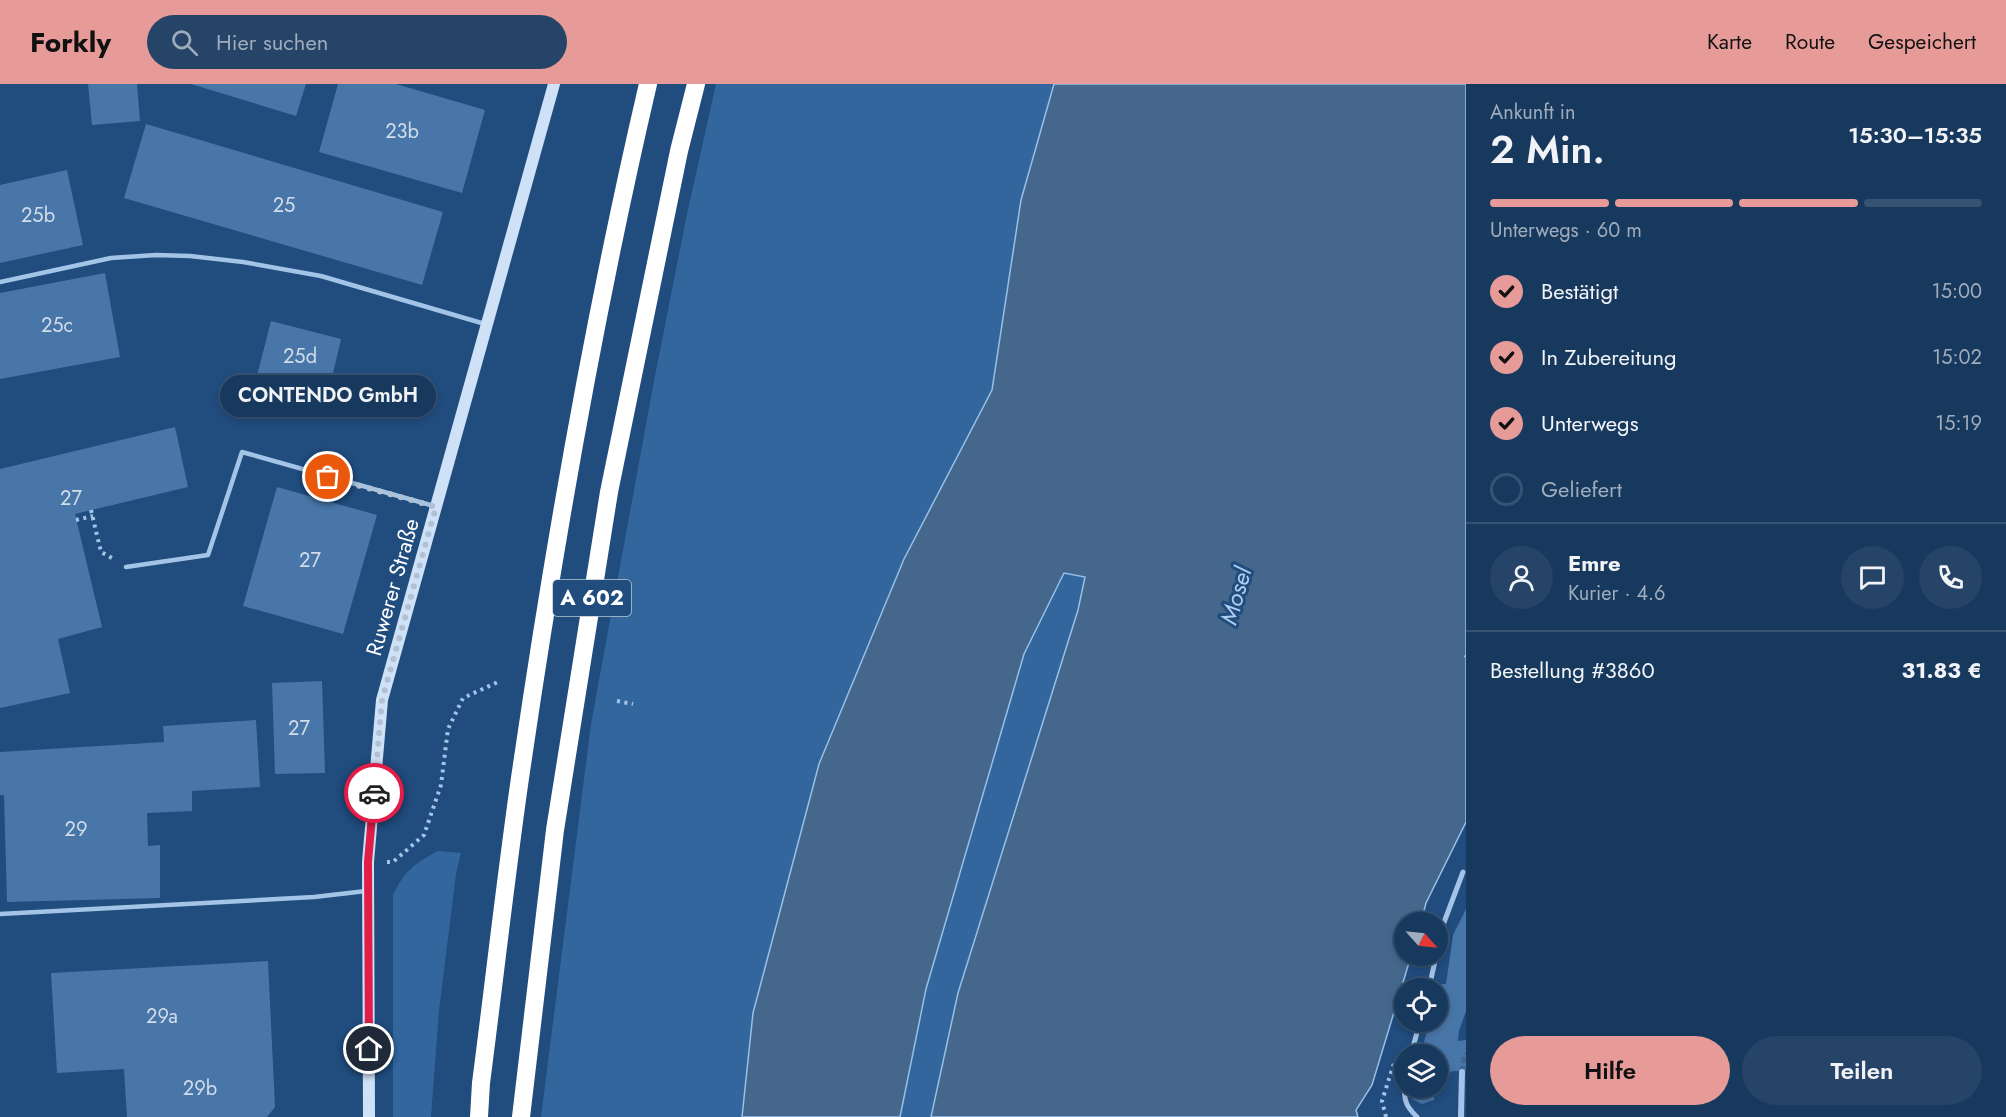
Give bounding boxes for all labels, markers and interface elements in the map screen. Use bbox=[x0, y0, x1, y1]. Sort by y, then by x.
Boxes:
search box bbox=[147, 15, 567, 69]
text: Forkly bbox=[30, 22, 111, 63]
icon: search bbox=[168, 26, 201, 59]
text: Hier suchen bbox=[216, 26, 328, 58]
text: Karte bbox=[1707, 27, 1752, 57]
text: Route bbox=[1785, 27, 1835, 57]
text: Gespeichert bbox=[1868, 27, 1976, 57]
text: Ankunft in bbox=[1490, 98, 1576, 127]
house number: 23b bbox=[385, 117, 419, 146]
text: 15:30–15:35 bbox=[1848, 119, 1982, 151]
text: 2 Min. bbox=[1490, 121, 1605, 178]
house number: 25 bbox=[273, 191, 295, 220]
house number: 25b bbox=[21, 201, 55, 230]
text: Unterwegs · 60 m bbox=[1490, 216, 1642, 245]
icon: check bbox=[1490, 275, 1523, 308]
text: Bestätigt bbox=[1541, 275, 1618, 307]
text: 15:00 bbox=[1932, 277, 1982, 306]
house number: 25c bbox=[41, 311, 73, 340]
icon: check bbox=[1490, 341, 1523, 374]
text: In Zubereitung bbox=[1541, 341, 1676, 373]
house number: 25d bbox=[283, 342, 317, 371]
text: 15:02 bbox=[1932, 343, 1982, 372]
callout: CONTENDO GmbH bbox=[220, 375, 436, 417]
text: CONTENDO GmbH bbox=[238, 381, 418, 410]
icon: check bbox=[1490, 407, 1523, 440]
text: Unterwegs bbox=[1541, 407, 1639, 439]
text: 15:19 bbox=[1935, 409, 1982, 438]
pin bbox=[302, 451, 353, 502]
icon: bag bbox=[311, 460, 344, 493]
text: Geliefert bbox=[1541, 473, 1622, 505]
house number: 27 bbox=[60, 484, 82, 513]
street label: Ruwerer Straße bbox=[357, 514, 427, 660]
house number: 27 bbox=[299, 546, 321, 575]
button: person bbox=[1490, 546, 1553, 609]
button: chat bbox=[1841, 546, 1904, 609]
button: phone bbox=[1919, 546, 1982, 609]
text: Emre bbox=[1568, 547, 1621, 579]
water label: Mosel bbox=[1211, 561, 1261, 629]
text: Kurier · 4.6 bbox=[1568, 579, 1666, 608]
road number: A 602 bbox=[553, 580, 631, 616]
text: Bestellung #3860 bbox=[1490, 654, 1655, 686]
text: 31.83 € bbox=[1902, 654, 1982, 686]
house number: 27 bbox=[288, 714, 310, 743]
courier bbox=[344, 763, 404, 823]
icon: car bbox=[358, 777, 391, 810]
house number: 29 bbox=[65, 815, 87, 844]
north arrow bbox=[1394, 912, 1448, 966]
map controls bbox=[1394, 912, 1448, 1098]
button: locate bbox=[1394, 978, 1448, 1032]
house number: 29a bbox=[146, 1002, 178, 1031]
pin bbox=[343, 1023, 394, 1074]
icon: home bbox=[352, 1032, 385, 1065]
button: Hilfe bbox=[1490, 1036, 1730, 1105]
button: Teilen bbox=[1742, 1036, 1982, 1105]
button: layers bbox=[1394, 1044, 1448, 1098]
house number: 29b bbox=[183, 1074, 217, 1103]

